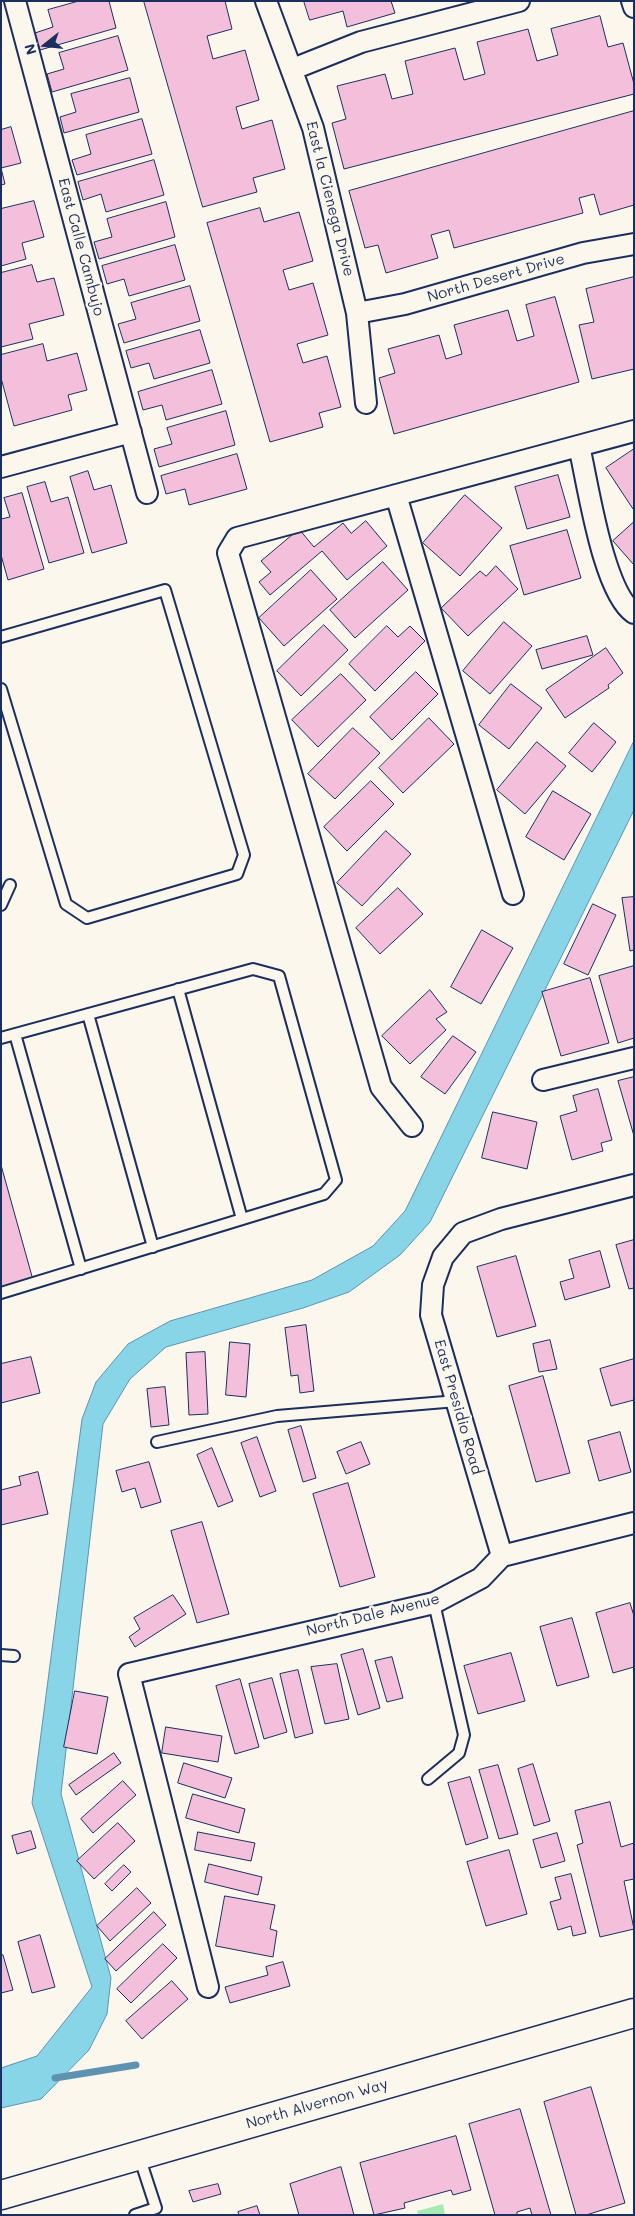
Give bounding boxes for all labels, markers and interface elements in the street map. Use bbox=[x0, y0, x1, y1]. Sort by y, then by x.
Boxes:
north arrow bbox=[20, 20, 70, 70]
text: N bbox=[20, 42, 41, 57]
street label: East la Cienega Drive bbox=[302, 120, 358, 278]
street label: East Calle Cambujo bbox=[54, 176, 108, 318]
street label: North Desert Drive bbox=[425, 250, 567, 306]
street label: East Presidio Road bbox=[430, 1337, 486, 1477]
street label: North Dale Avenue bbox=[304, 1590, 442, 1640]
street label: North Alvernon Way bbox=[244, 2075, 390, 2133]

